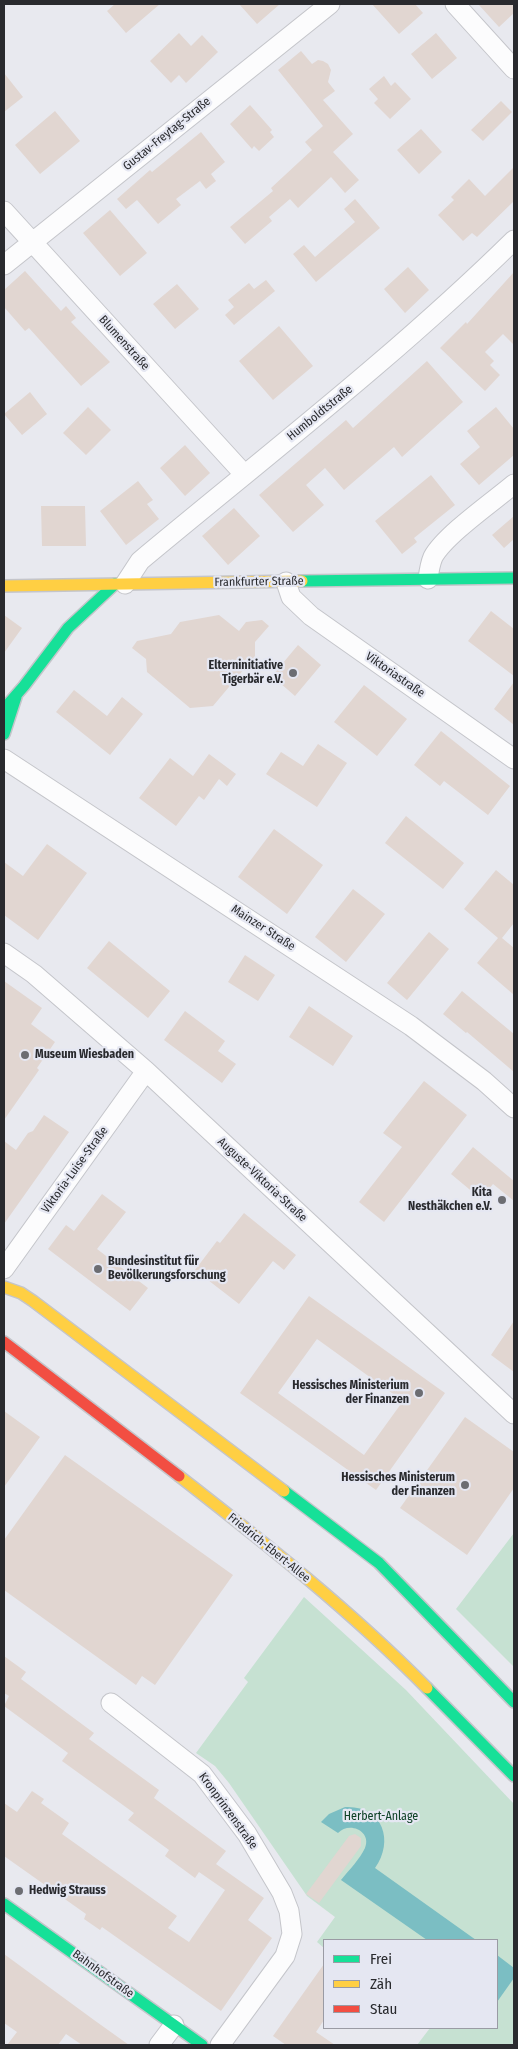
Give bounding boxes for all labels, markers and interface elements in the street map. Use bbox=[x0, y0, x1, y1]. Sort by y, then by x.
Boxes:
street label: Gustav-Freytag-Straße bbox=[120, 94, 214, 174]
street label: Blumenstraße bbox=[96, 313, 152, 373]
street label: Humboldtstraße bbox=[284, 382, 356, 444]
street label: Frankfurter Straße bbox=[214, 574, 304, 590]
street label: Viktoriastraße bbox=[363, 649, 427, 701]
place label: Elterninitiative Tigerbär e.V. bbox=[209, 659, 283, 687]
marker: Elterninitiative Tigerbär e.V. bbox=[287, 667, 299, 679]
street label: Mainzer Straße bbox=[228, 902, 298, 954]
place label: Museum Wiesbaden bbox=[35, 1048, 134, 1062]
marker: Museum Wiesbaden bbox=[19, 1049, 31, 1061]
street label: Viktoria-Luise-Straße bbox=[39, 1124, 111, 1216]
street label: Auguste-Viktoria-Straße bbox=[214, 1135, 310, 1225]
place label: Kita Nesthäkchen e.V. bbox=[408, 1186, 492, 1214]
marker: Kita Nesthäkchen e.V. bbox=[496, 1194, 508, 1206]
place label: Bundesinstitut für Bevölkerungsforschung bbox=[108, 1255, 226, 1283]
marker: Bundesinstitut für Bevölkerungsforschung bbox=[92, 1263, 104, 1275]
place label: Hessisches Ministerium der Finanzen bbox=[292, 1379, 409, 1407]
marker: Hessisches Ministerium der Finanzen bbox=[413, 1387, 425, 1399]
place label: Hessisches Ministerum der Finanzen bbox=[341, 1471, 455, 1499]
marker: Hessisches Ministerum der Finanzen bbox=[459, 1479, 471, 1491]
street label: Friedrich-Ebert-Allee bbox=[225, 1510, 313, 1586]
street label: Kronprinzenstraße bbox=[196, 1770, 260, 1852]
park label: Herbert-Anlage bbox=[344, 1810, 418, 1824]
place label: Hedwig Strauss bbox=[29, 1884, 106, 1898]
marker: Hedwig Strauss bbox=[13, 1885, 25, 1897]
legend bbox=[323, 1939, 498, 2029]
street label: Bahnhofstraße bbox=[69, 1947, 137, 2001]
text: Frei bbox=[370, 1950, 392, 1968]
text: Zäh bbox=[370, 1975, 392, 1993]
text: Stau bbox=[370, 2000, 397, 2018]

